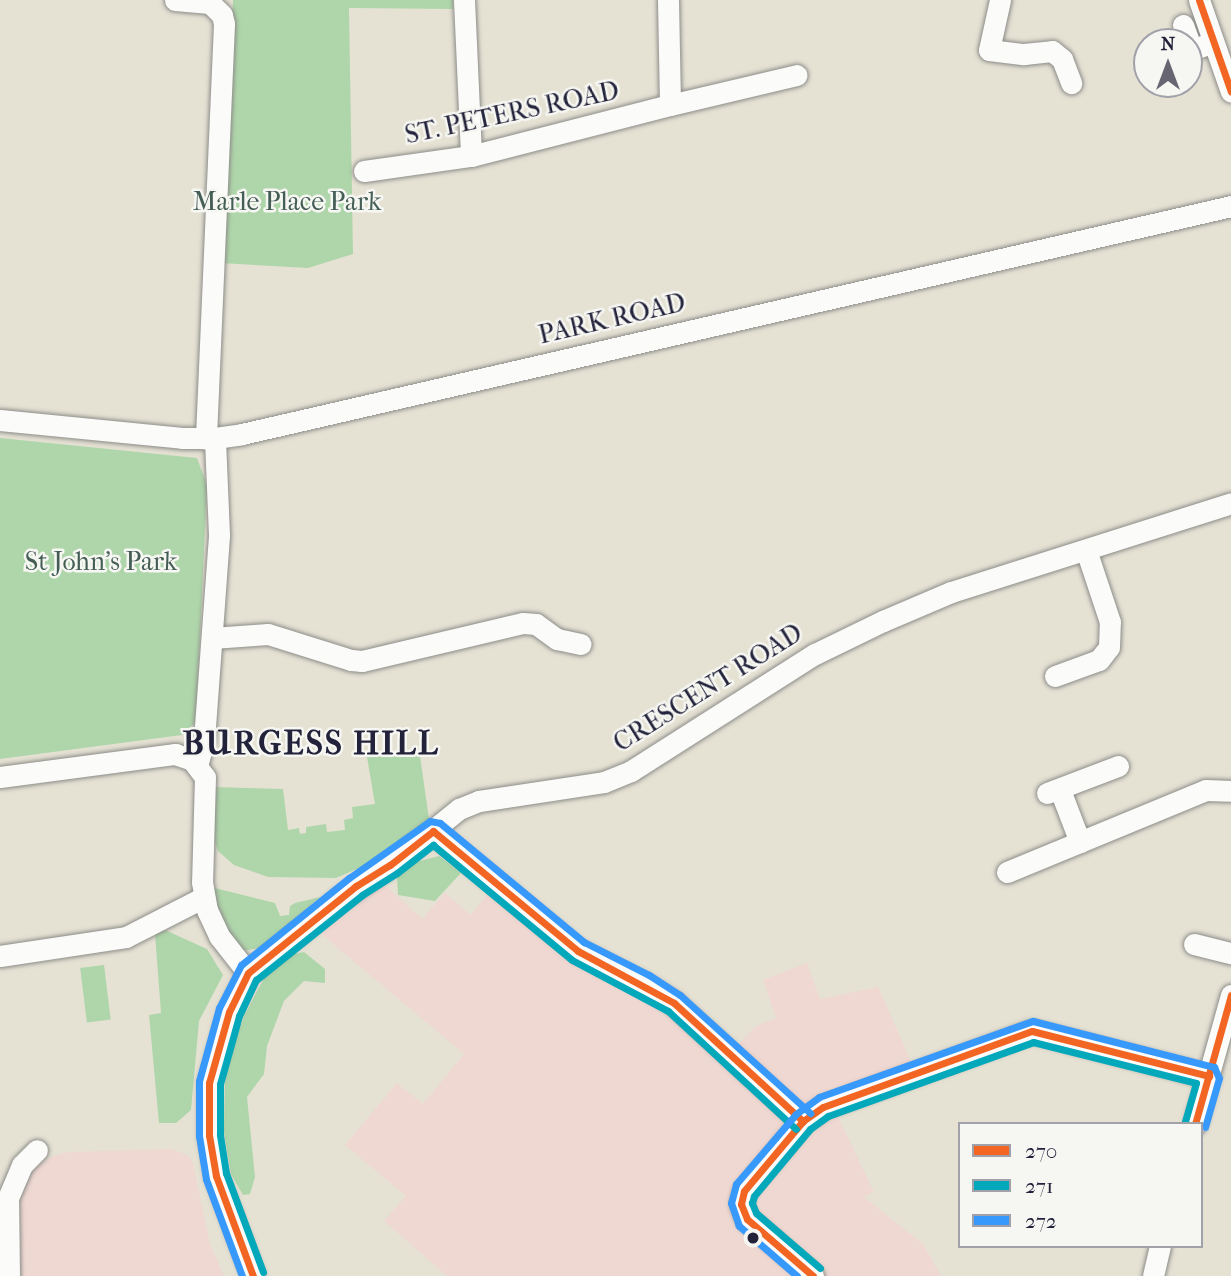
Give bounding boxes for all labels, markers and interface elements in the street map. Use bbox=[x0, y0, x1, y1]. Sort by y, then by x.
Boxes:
north arrow bbox=[1133, 28, 1203, 98]
text: N bbox=[1161, 33, 1175, 55]
street label: ST. PETERS ROAD bbox=[402, 75, 622, 151]
park label: Marle Place Park bbox=[193, 186, 381, 218]
street label: PARK ROAD bbox=[535, 287, 689, 351]
park label: St John's Park bbox=[25, 546, 177, 578]
street label: CRESCENT ROAD bbox=[608, 617, 808, 759]
district label: BURGESS HILL bbox=[184, 724, 438, 764]
legend bbox=[958, 1122, 1203, 1248]
text: 270 bbox=[1025, 1139, 1057, 1163]
text: 271 bbox=[1025, 1174, 1053, 1198]
text: 272 bbox=[1025, 1209, 1057, 1233]
unlabelled marker bbox=[746, 1231, 760, 1245]

